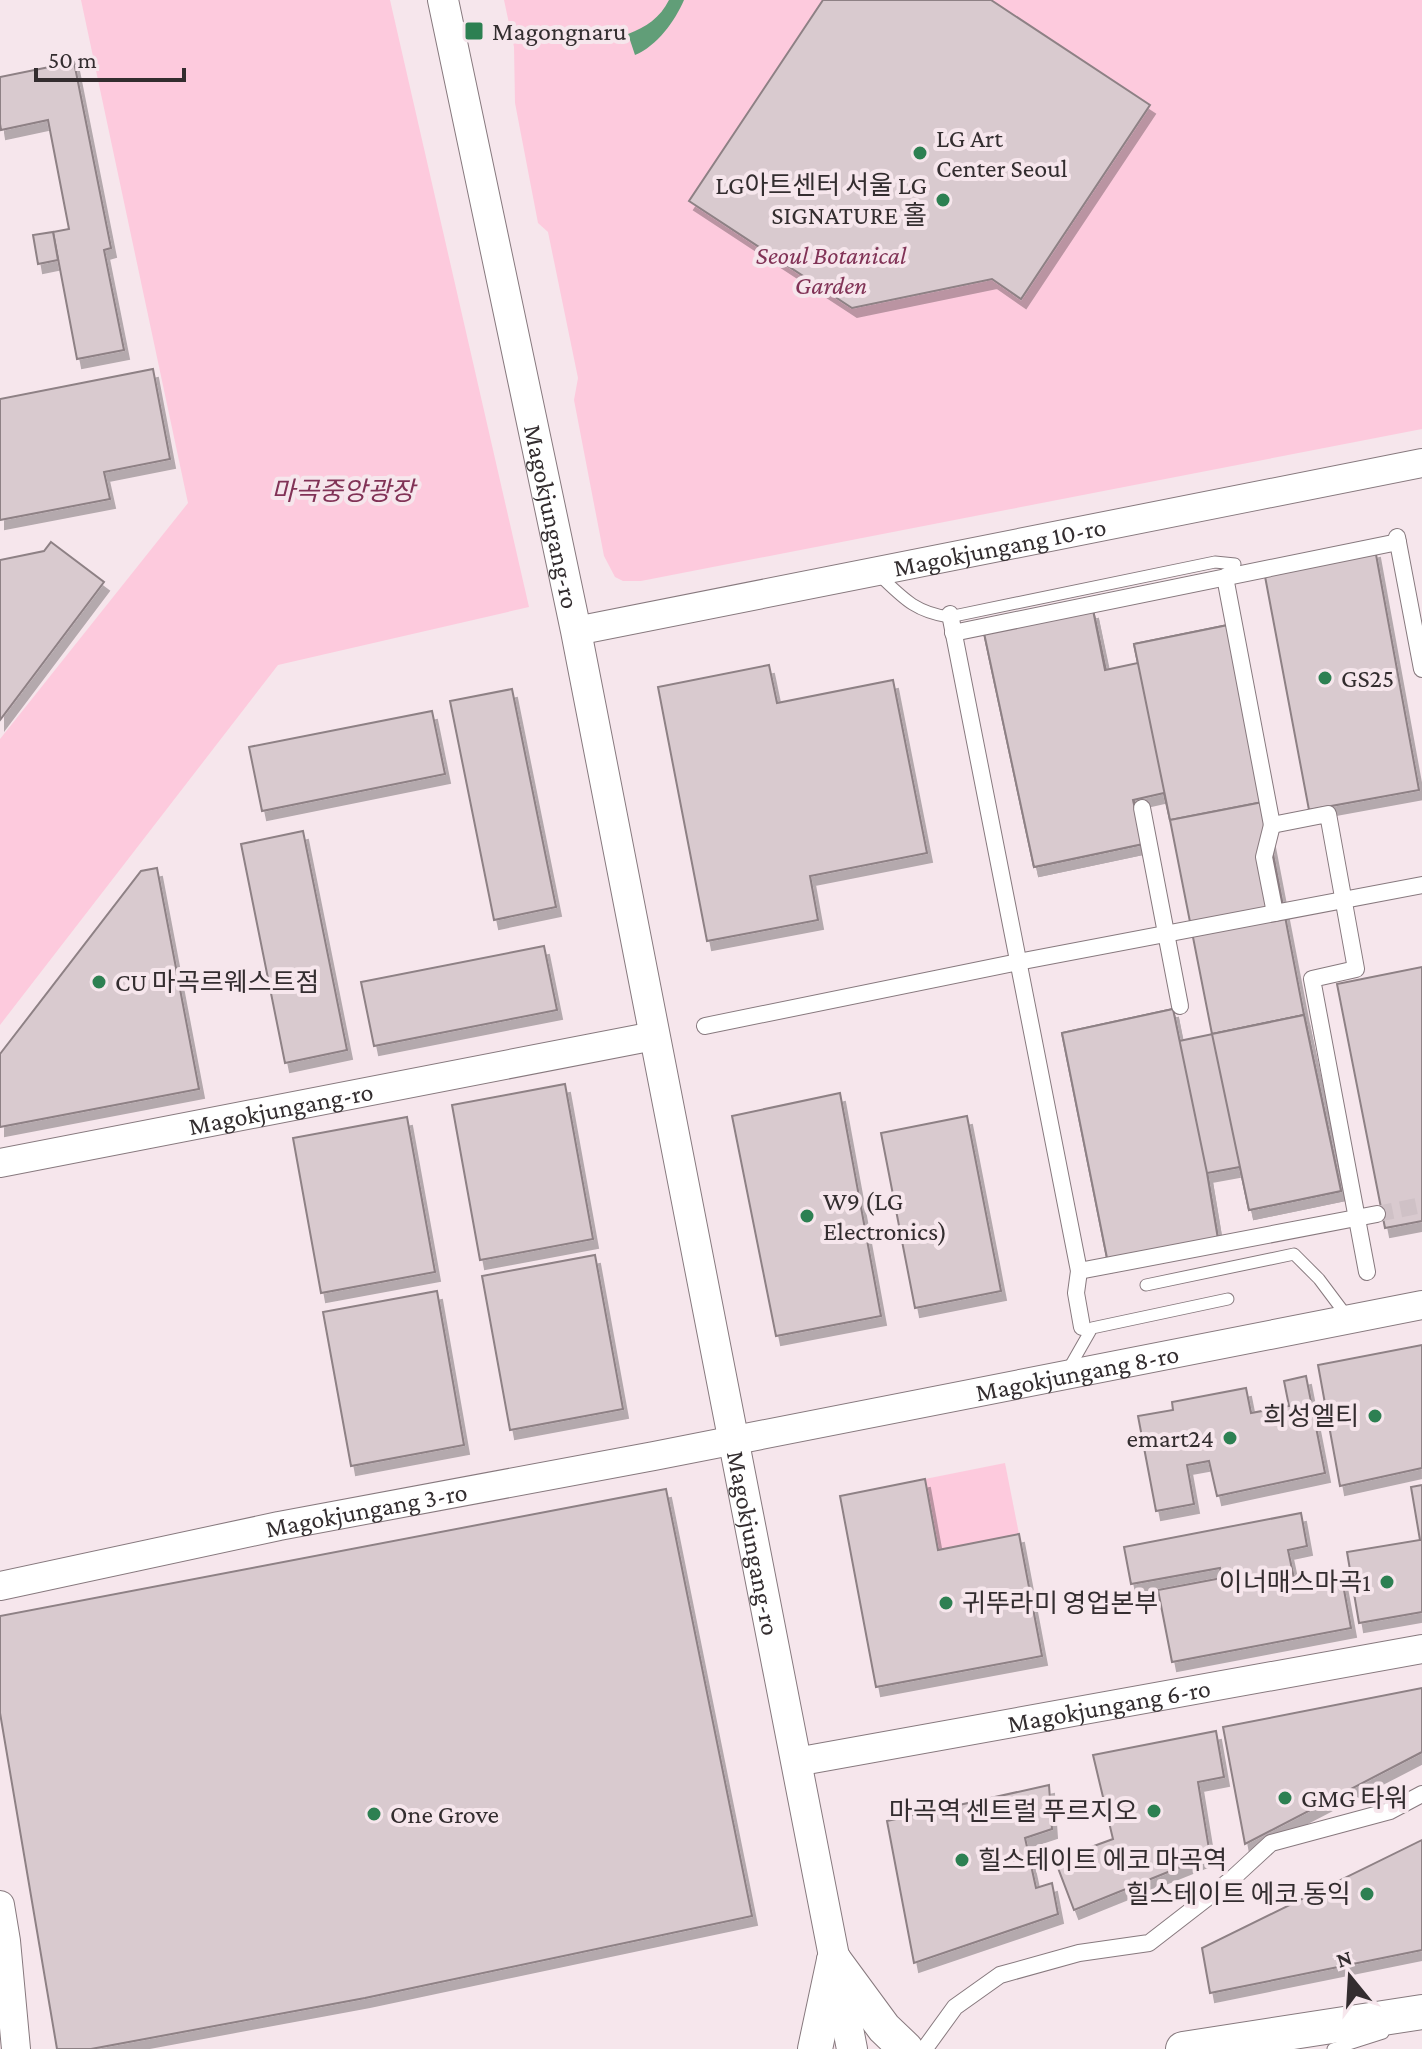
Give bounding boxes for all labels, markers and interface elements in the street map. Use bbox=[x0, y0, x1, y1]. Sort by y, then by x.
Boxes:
place label: Magongnaru bbox=[492, 17, 627, 46]
marker: Magongnaru bbox=[463, 20, 485, 42]
scale bar bbox=[36, 32, 184, 82]
text: 50 m bbox=[48, 46, 97, 73]
place label: LG Art Center Seoul bbox=[936, 124, 1068, 183]
marker: LG Art Center Seoul bbox=[911, 144, 929, 162]
place label: LG아트센터 서울 LG SIGNATURE 홀 bbox=[715, 171, 927, 230]
marker: LG아트센터 서울 LG SIGNATURE 홀 bbox=[934, 191, 952, 209]
park label: Seoul Botanical Garden bbox=[756, 241, 907, 300]
street label: Magokjungang-ro bbox=[518, 422, 585, 611]
park label: 마곡중앙광장 bbox=[271, 477, 418, 506]
street label: Magokjungang 10-ro bbox=[891, 512, 1109, 583]
place label: GS25 bbox=[1341, 664, 1394, 693]
marker: GS25 bbox=[1316, 669, 1334, 687]
place label: CU 마곡르웨스트점 bbox=[115, 968, 320, 997]
marker: CU 마곡르웨스트점 bbox=[90, 973, 108, 991]
street label: Magokjungang-ro bbox=[186, 1077, 376, 1141]
place label: W9 (LG Electronics) bbox=[823, 1187, 947, 1246]
marker: W9 (LG Electronics) bbox=[798, 1207, 816, 1225]
street label: Magokjungang 8-ro bbox=[973, 1339, 1181, 1407]
place label: 희성엘티 bbox=[1263, 1402, 1359, 1431]
marker: 희성엘티 bbox=[1366, 1407, 1384, 1425]
place label: emart24 bbox=[1127, 1424, 1214, 1453]
marker: emart24 bbox=[1221, 1429, 1239, 1447]
street label: Magokjungang-ro bbox=[721, 1448, 785, 1638]
street label: Magokjungang 3-ro bbox=[263, 1477, 470, 1544]
place label: 이너매스마곡1 bbox=[1219, 1568, 1371, 1597]
marker: 이너매스마곡1 bbox=[1378, 1573, 1396, 1591]
place label: 귀뚜라미 영업본부 bbox=[962, 1589, 1158, 1618]
marker: 귀뚜라미 영업본부 bbox=[937, 1594, 955, 1612]
street label: Magokjungang 6-ro bbox=[1005, 1673, 1213, 1739]
place label: GMG 타워 bbox=[1301, 1784, 1408, 1813]
marker: GMG 타워 bbox=[1276, 1789, 1294, 1807]
place label: 마곡역 센트럴 푸르지오 bbox=[889, 1797, 1138, 1826]
place label: One Grove bbox=[390, 1800, 499, 1829]
marker: 마곡역 센트럴 푸르지오 bbox=[1145, 1802, 1163, 1820]
marker: One Grove bbox=[365, 1805, 383, 1823]
place label: 힐스테이트 에코 마곡역 bbox=[978, 1846, 1227, 1875]
marker: 힐스테이트 에코 마곡역 bbox=[953, 1851, 971, 1869]
place label: 힐스테이트 에코 동익 bbox=[1126, 1880, 1351, 1909]
marker: 힐스테이트 에코 동익 bbox=[1358, 1885, 1376, 1903]
north arrow bbox=[1310, 1937, 1390, 2017]
text: N bbox=[1333, 1944, 1355, 1973]

